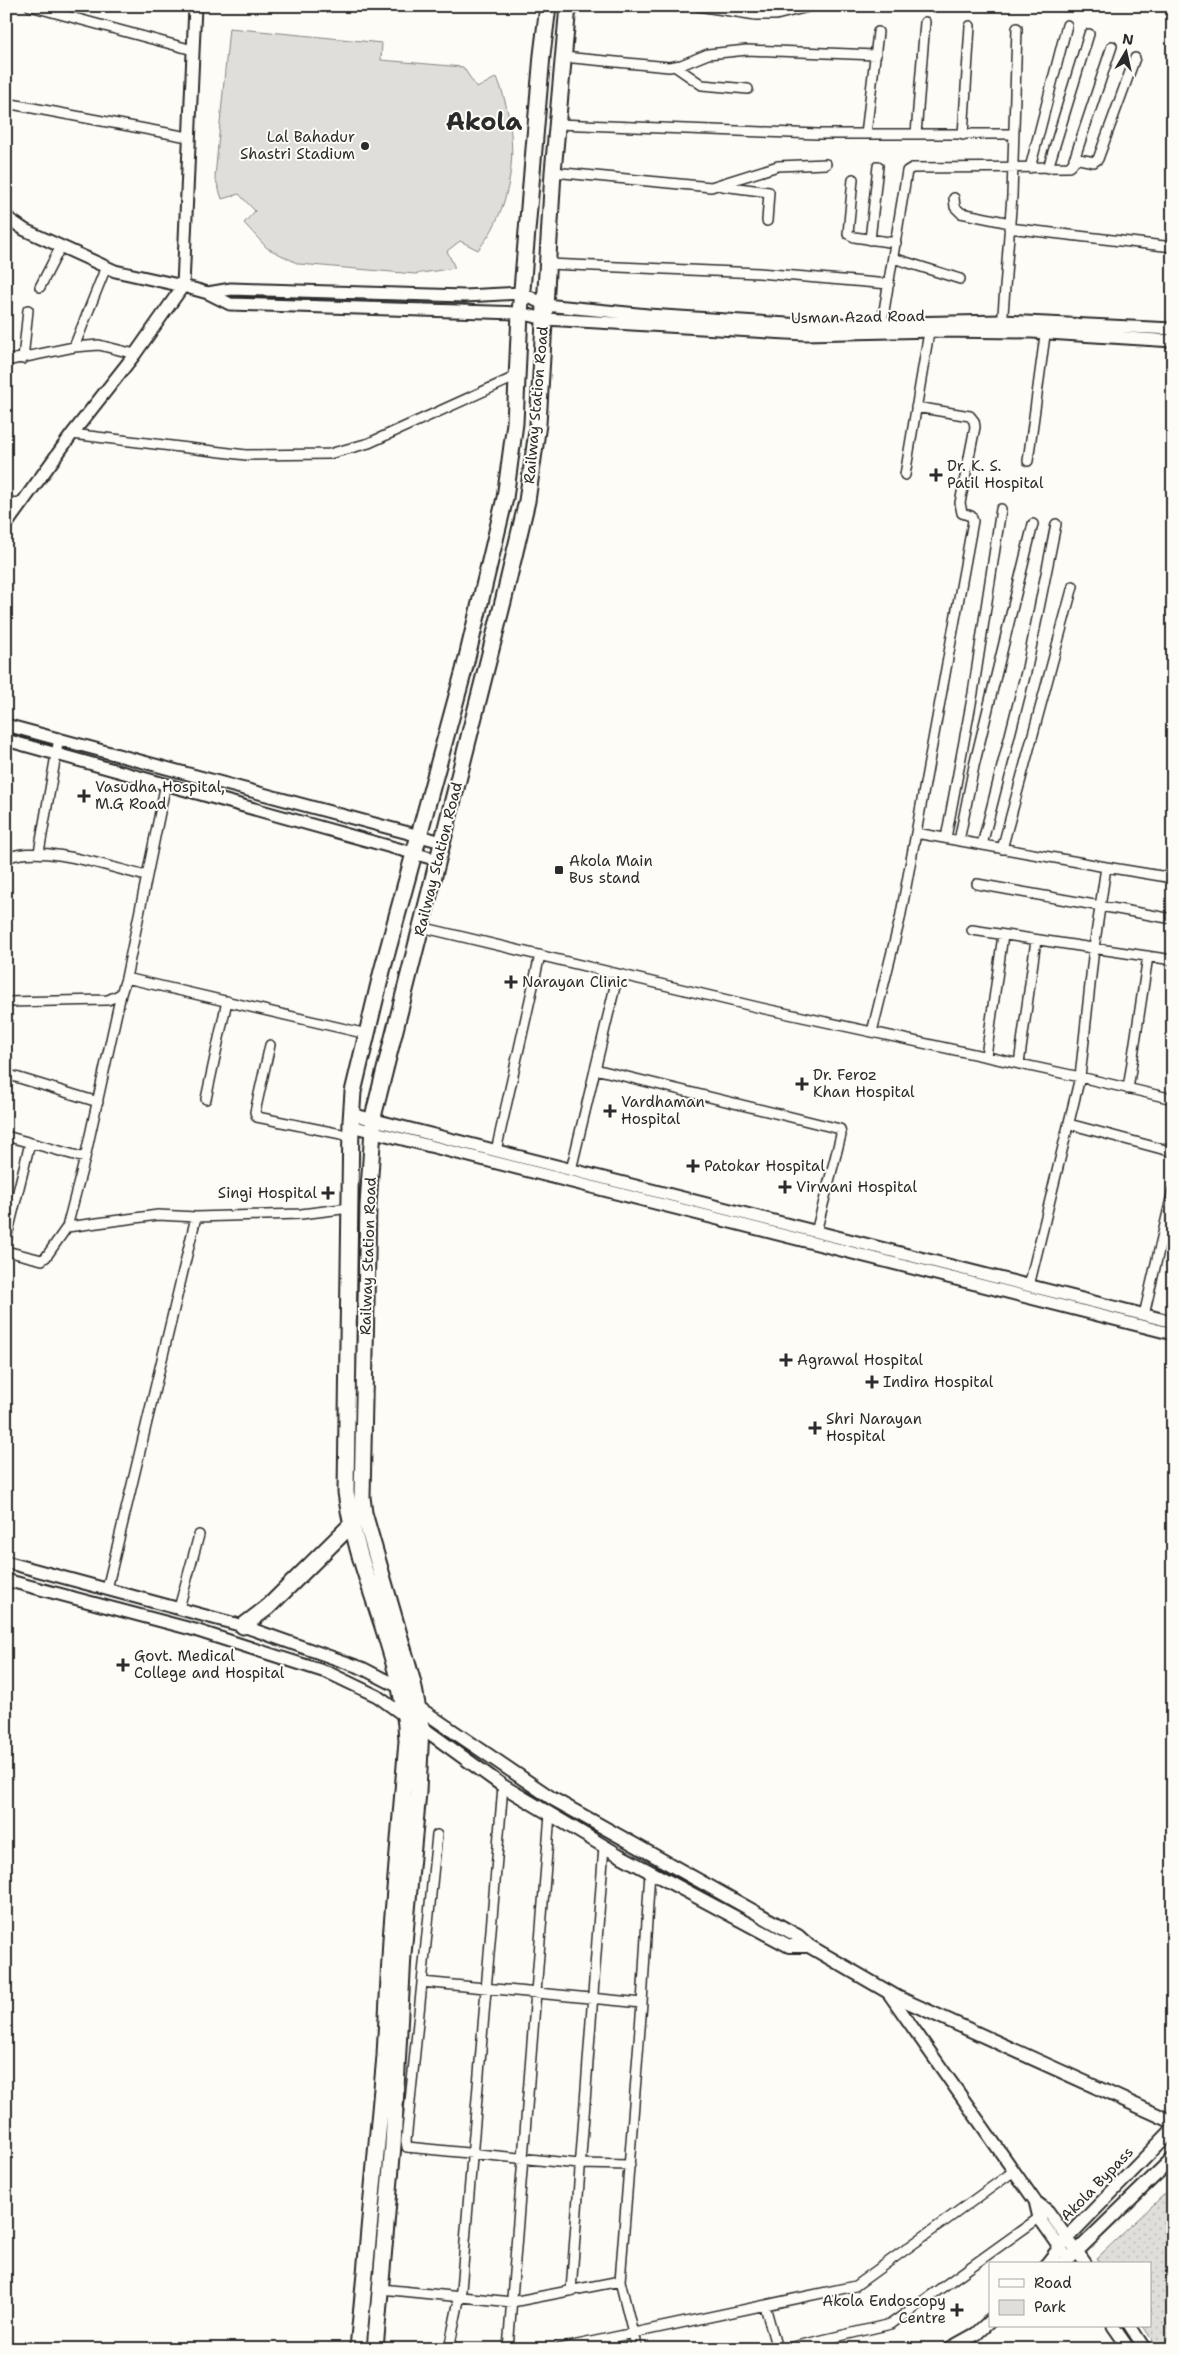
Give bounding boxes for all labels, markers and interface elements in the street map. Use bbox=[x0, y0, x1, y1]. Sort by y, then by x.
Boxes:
north arrow bbox=[1102, 28, 1152, 78]
text: N bbox=[1121, 29, 1135, 49]
district label: Akola bbox=[446, 104, 522, 138]
place label: Lal Bahadur Shastri Stadium bbox=[240, 127, 355, 164]
marker: Lal Bahadur Shastri Stadium bbox=[359, 140, 371, 152]
street label: Usman Azad Road bbox=[791, 306, 926, 328]
street label: Railway Station Road bbox=[519, 325, 553, 485]
place label: Dr. K. S. Patil Hospital bbox=[947, 456, 1044, 493]
marker: Dr. K. S. Patil Hospital bbox=[929, 468, 943, 482]
place label: Vasudha Hospital, M.G Road bbox=[95, 777, 225, 814]
street label: Railway Station Road bbox=[409, 779, 467, 938]
marker: Vasudha Hospital, M.G Road bbox=[77, 789, 91, 803]
place label: Akola Main Bus stand bbox=[569, 851, 653, 888]
marker: Akola Main Bus stand bbox=[553, 864, 565, 876]
place label: Narayan Clinic bbox=[522, 972, 628, 992]
marker: Narayan Clinic bbox=[504, 975, 518, 989]
place label: Dr. Feroz Khan Hospital bbox=[813, 1065, 915, 1102]
marker: Dr. Feroz Khan Hospital bbox=[795, 1077, 809, 1091]
place label: Vardhaman Hospital bbox=[621, 1092, 705, 1129]
marker: Vardhaman Hospital bbox=[603, 1104, 617, 1118]
place label: Patokar Hospital bbox=[704, 1156, 825, 1176]
marker: Patokar Hospital bbox=[686, 1159, 700, 1173]
street label: Railway Station Road bbox=[355, 1176, 381, 1335]
place label: Virwani Hospital bbox=[796, 1177, 917, 1197]
marker: Virwani Hospital bbox=[778, 1180, 792, 1194]
place label: Singi Hospital bbox=[218, 1183, 317, 1203]
marker: Singi Hospital bbox=[321, 1186, 335, 1200]
place label: Agrawal Hospital bbox=[797, 1350, 923, 1370]
marker: Agrawal Hospital bbox=[779, 1353, 793, 1367]
place label: Indira Hospital bbox=[883, 1372, 994, 1392]
marker: Indira Hospital bbox=[865, 1375, 879, 1389]
place label: Shri Narayan Hospital bbox=[826, 1409, 922, 1446]
marker: Shri Narayan Hospital bbox=[808, 1421, 822, 1435]
place label: Govt. Medical College and Hospital bbox=[134, 1646, 285, 1683]
marker: Govt. Medical College and Hospital bbox=[116, 1658, 130, 1672]
street label: Akola Bypass bbox=[1056, 2142, 1138, 2226]
legend bbox=[989, 2262, 1152, 2328]
text: Road bbox=[1034, 2273, 1072, 2293]
place label: Akola Endoscopy Centre bbox=[822, 2291, 946, 2328]
text: Park bbox=[1034, 2297, 1066, 2317]
marker: Akola Endoscopy Centre bbox=[950, 2303, 964, 2317]

